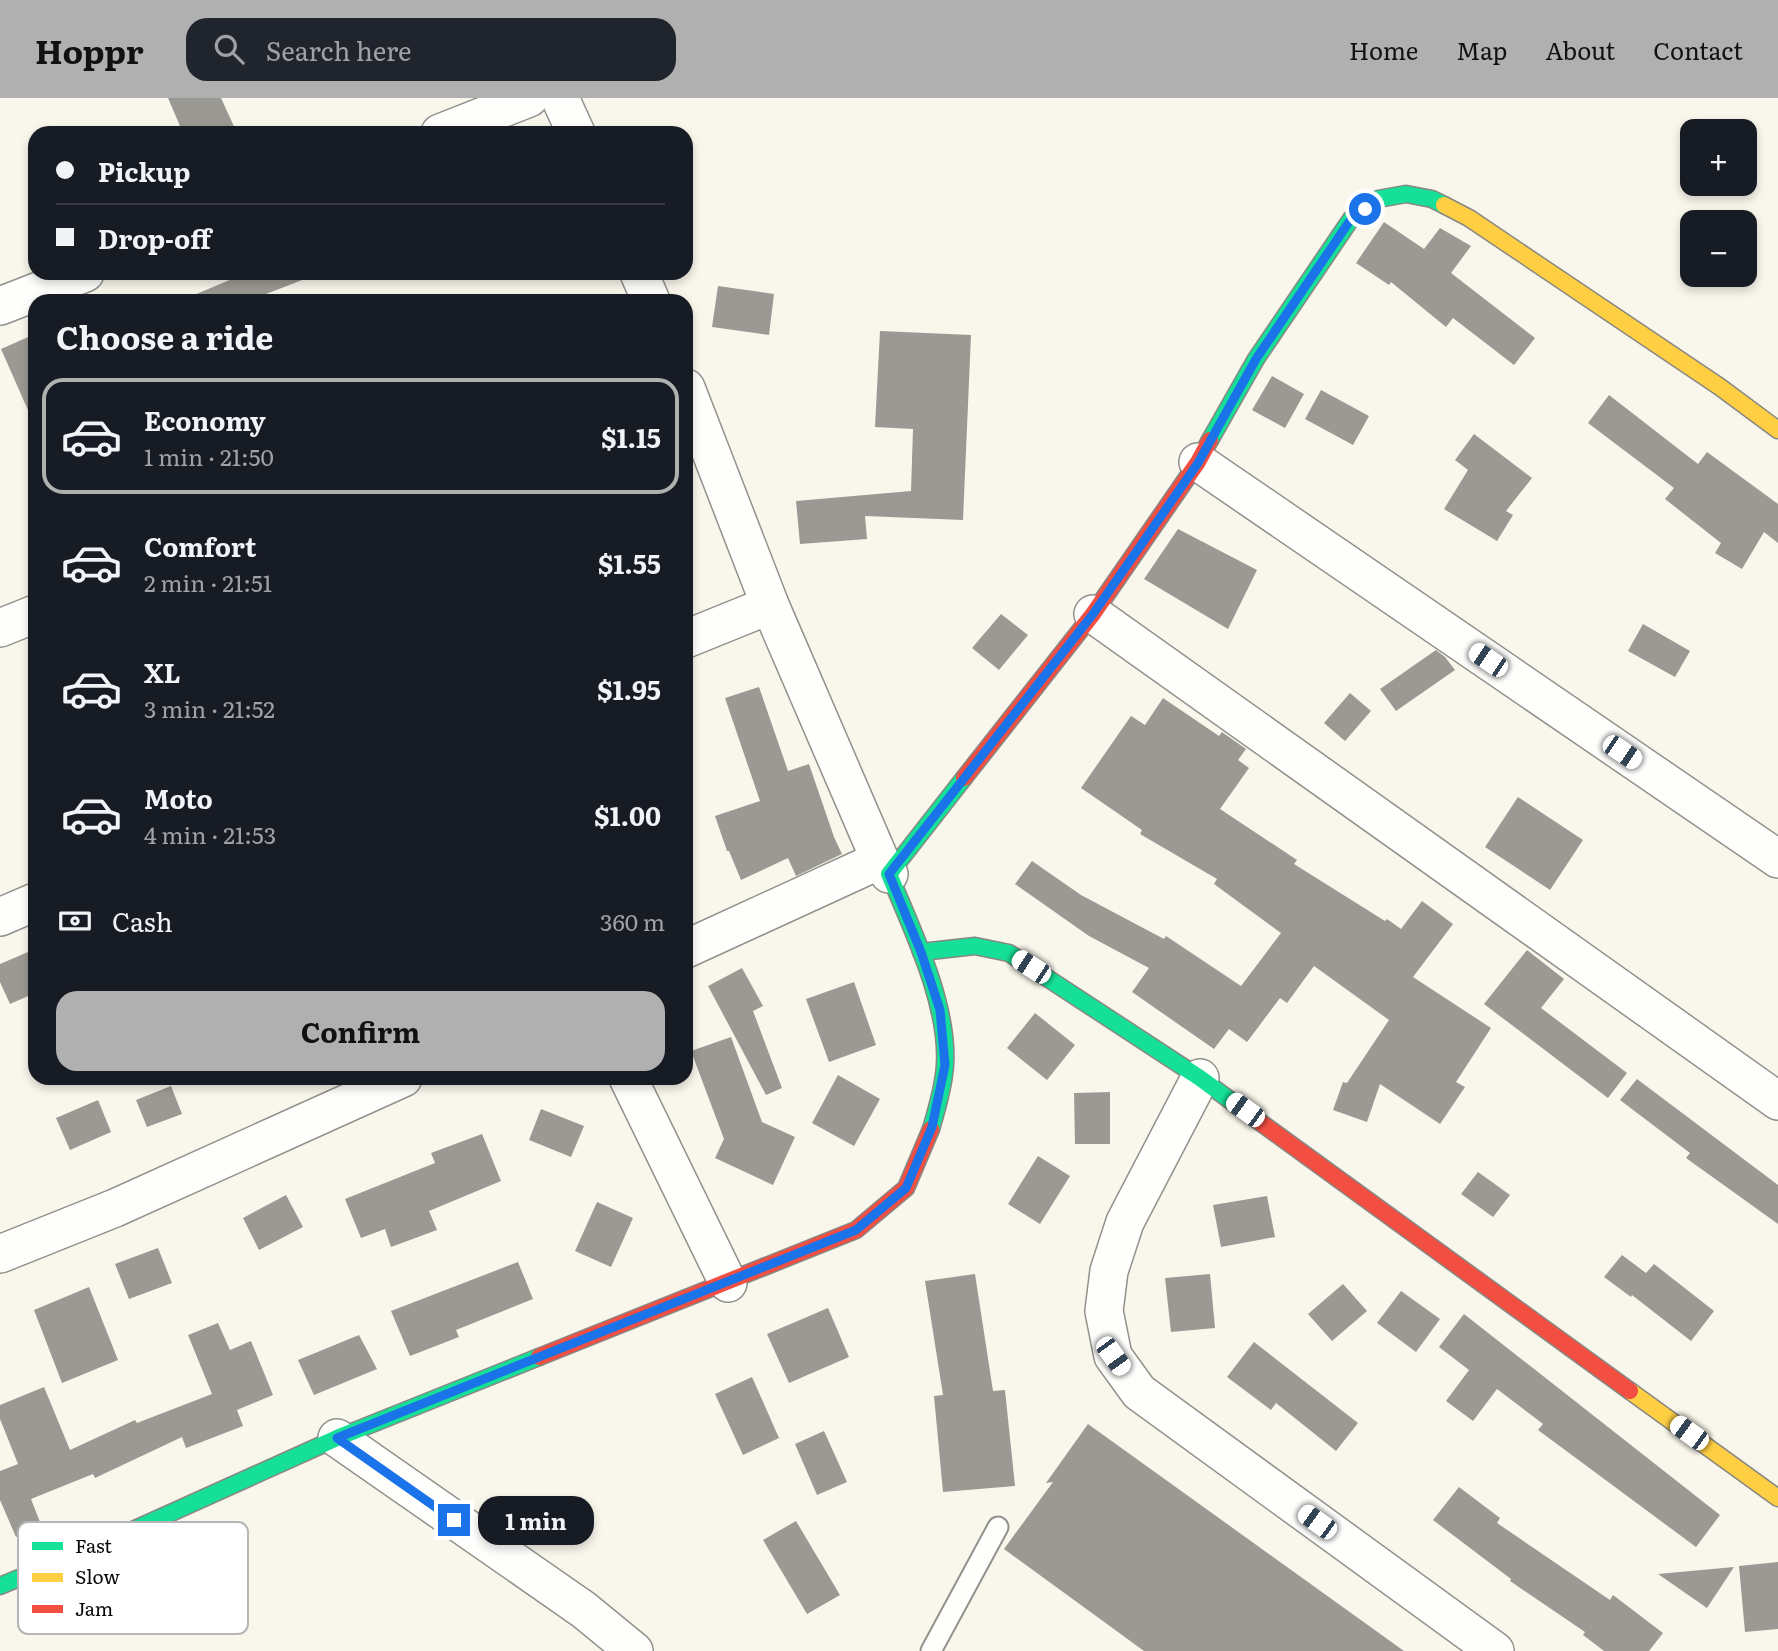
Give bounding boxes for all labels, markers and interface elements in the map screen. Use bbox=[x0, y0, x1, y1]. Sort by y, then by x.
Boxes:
search box bbox=[186, 18, 676, 81]
text: Hoppr bbox=[35, 25, 144, 74]
icon: search bbox=[210, 30, 248, 68]
text: Search here bbox=[266, 30, 412, 69]
text: Home bbox=[1349, 32, 1418, 67]
text: Map bbox=[1456, 32, 1507, 67]
text: About bbox=[1545, 32, 1615, 67]
text: Contact bbox=[1653, 32, 1743, 67]
map controls bbox=[1680, 119, 1757, 287]
button: + bbox=[1680, 119, 1757, 196]
text: Pickup bbox=[98, 151, 190, 190]
route start bbox=[1349, 193, 1381, 225]
button: − bbox=[1680, 210, 1757, 287]
text: Drop-off bbox=[98, 218, 211, 257]
text: Choose a ride bbox=[56, 312, 273, 360]
text: Economy bbox=[144, 400, 266, 439]
icon: car bbox=[60, 405, 123, 468]
text: $1.15 bbox=[601, 417, 661, 456]
text: 1 min · 21:50 bbox=[144, 439, 274, 473]
text: Comfort bbox=[144, 526, 256, 565]
icon: car bbox=[60, 531, 123, 594]
text: $1.55 bbox=[598, 543, 661, 582]
text: 2 min · 21:51 bbox=[144, 565, 272, 599]
car bbox=[1465, 640, 1512, 680]
text: XL bbox=[144, 652, 181, 691]
icon: car bbox=[60, 657, 123, 720]
text: $1.95 bbox=[597, 669, 661, 708]
text: 3 min · 21:52 bbox=[144, 691, 275, 725]
car bbox=[1599, 732, 1646, 772]
text: Moto bbox=[144, 778, 213, 817]
icon: car bbox=[60, 783, 123, 846]
text: $1.00 bbox=[594, 795, 661, 834]
text: 4 min · 21:53 bbox=[144, 817, 276, 851]
text: Cash bbox=[112, 901, 173, 940]
icon: cash bbox=[56, 902, 94, 940]
text: 360 m bbox=[600, 904, 665, 938]
car bbox=[1008, 947, 1055, 987]
button: Confirm bbox=[56, 991, 665, 1071]
car bbox=[1222, 1089, 1269, 1131]
car bbox=[1093, 1333, 1134, 1379]
car bbox=[1666, 1412, 1713, 1454]
callout: 1 min bbox=[478, 1496, 594, 1544]
car bbox=[1294, 1501, 1341, 1543]
text: 1 min bbox=[505, 1503, 567, 1537]
route end bbox=[438, 1504, 470, 1536]
legend bbox=[18, 1522, 248, 1634]
text: Fast bbox=[75, 1531, 112, 1559]
text: Slow bbox=[75, 1562, 120, 1590]
text: Jam bbox=[75, 1594, 113, 1622]

